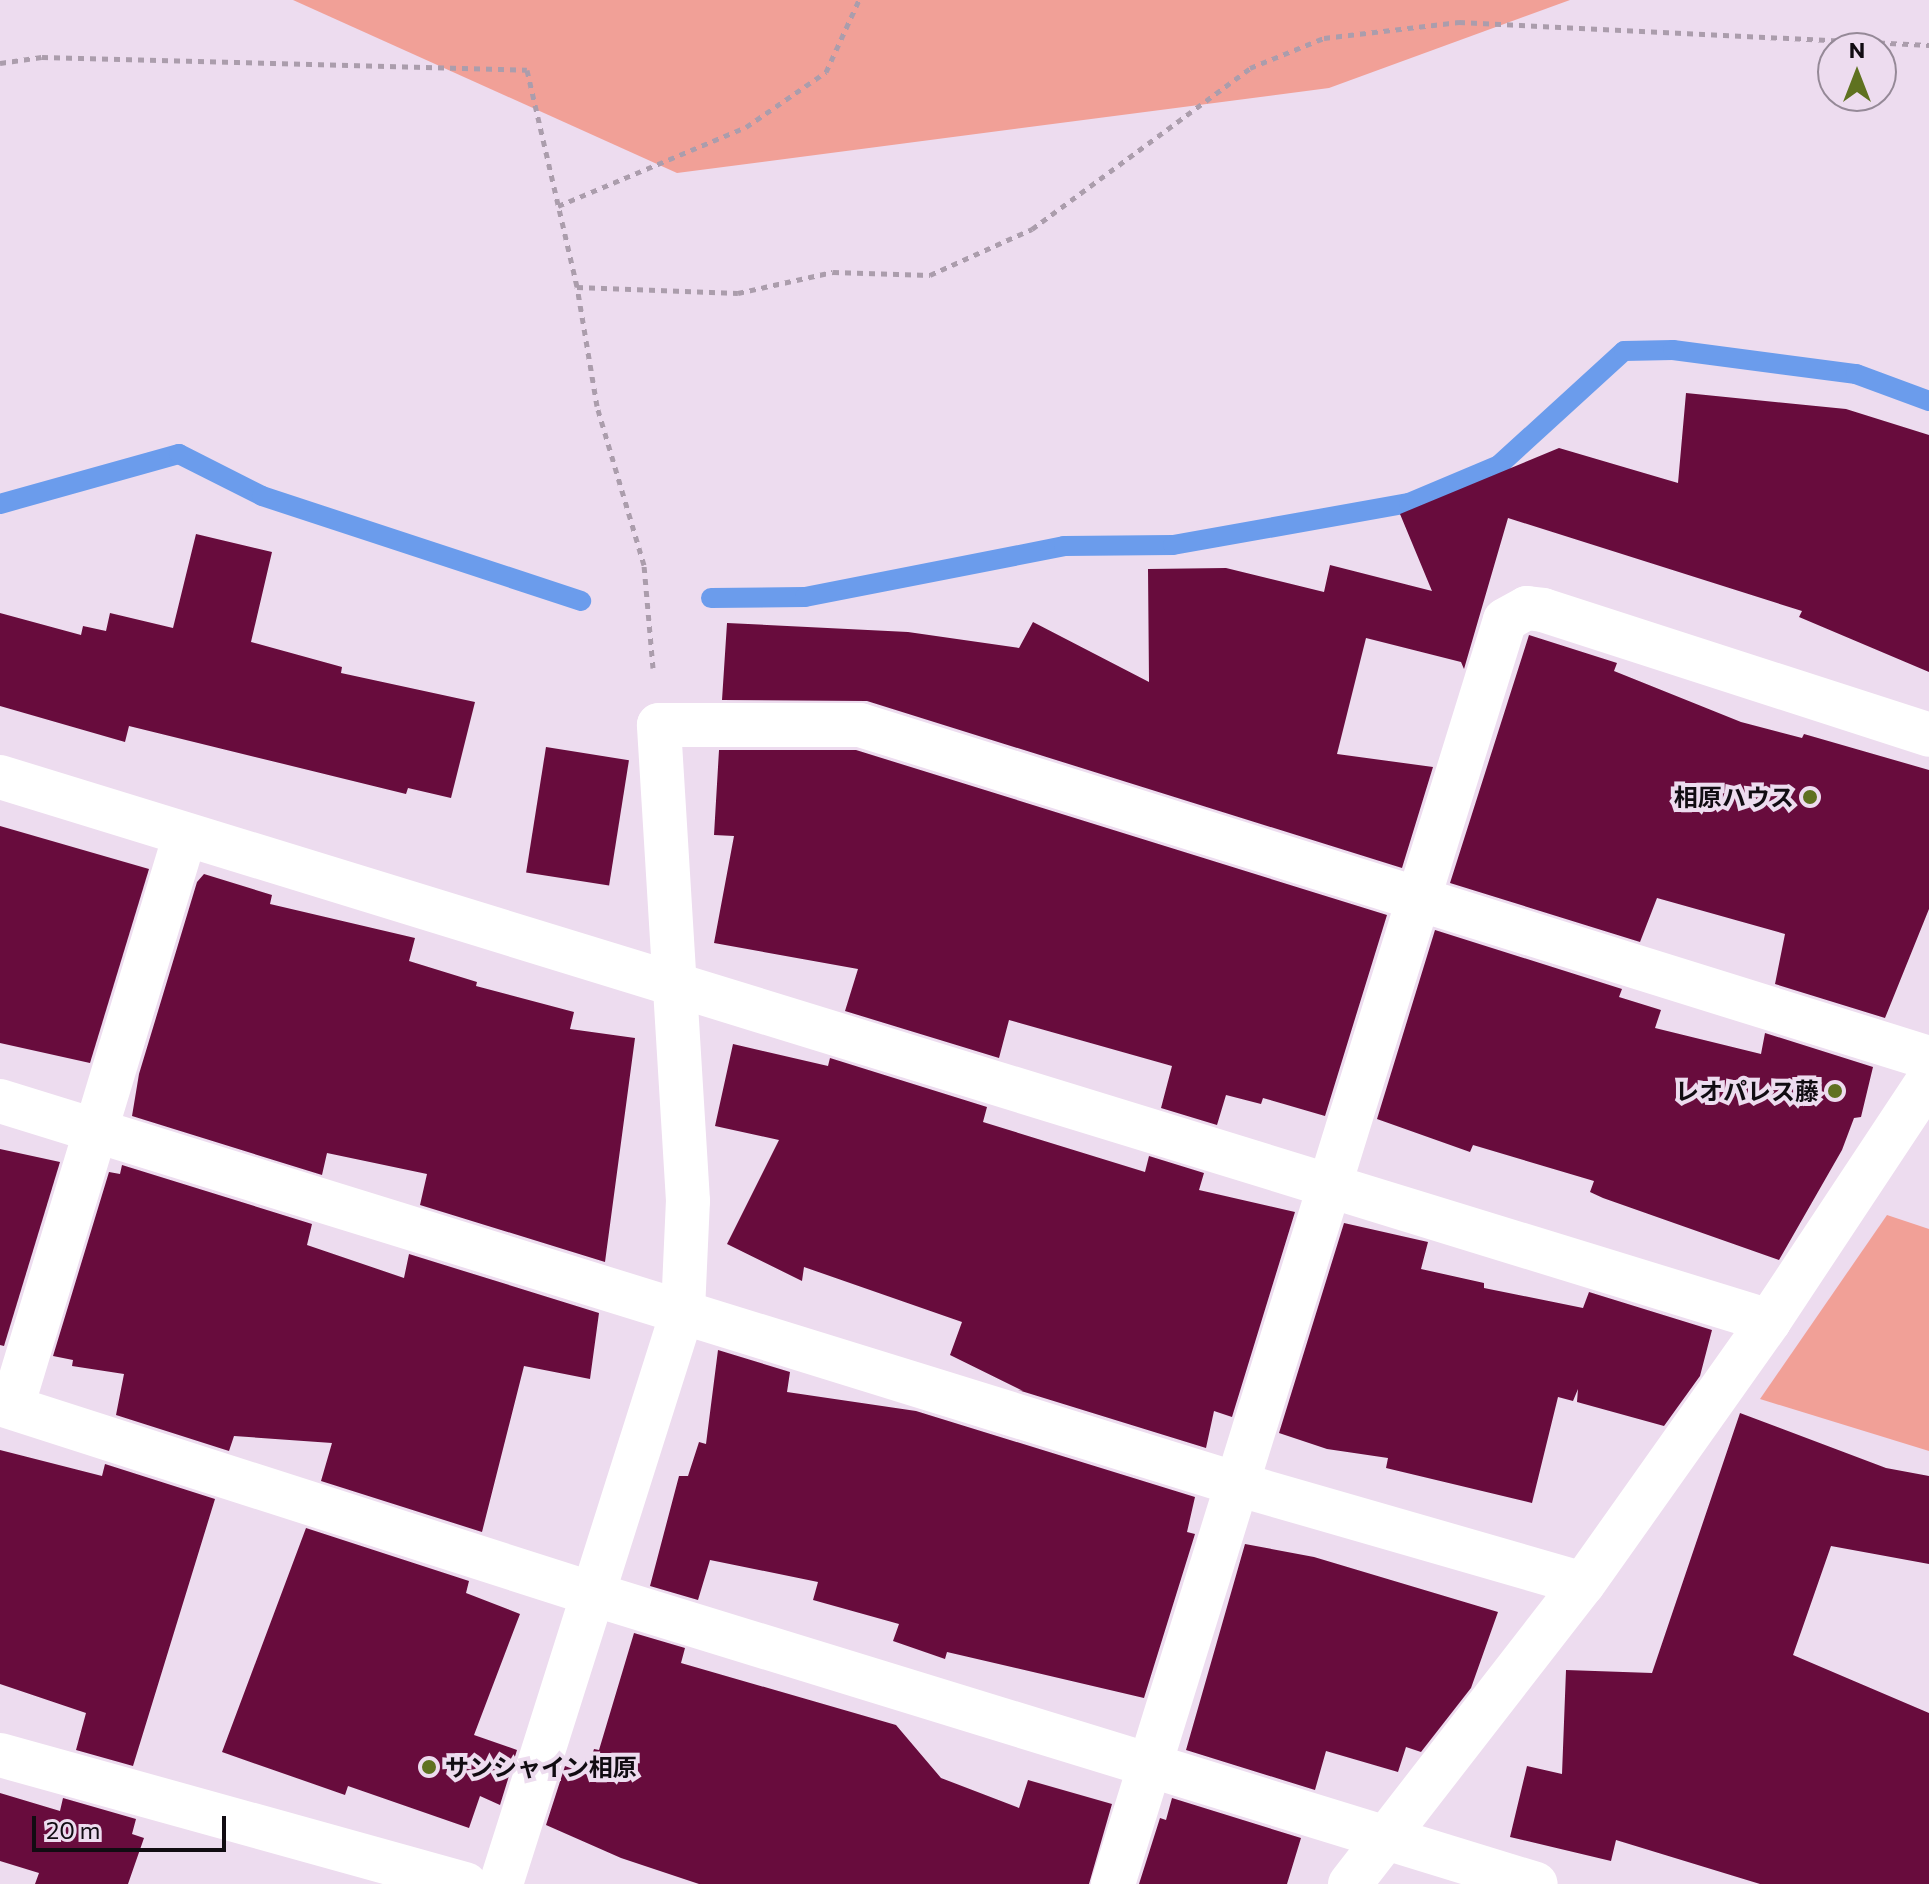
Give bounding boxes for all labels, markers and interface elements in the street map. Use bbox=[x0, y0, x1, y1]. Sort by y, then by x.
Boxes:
north arrow bbox=[1817, 32, 1897, 112]
text: N bbox=[1849, 36, 1865, 63]
place label: 相原ハウス bbox=[1674, 783, 1794, 811]
marker: 相原ハウス bbox=[1801, 788, 1819, 806]
place label: レオパレス藤 bbox=[1675, 1077, 1819, 1105]
marker: レオパレス藤 bbox=[1826, 1082, 1844, 1100]
place label: サンシャイン相原 bbox=[445, 1753, 637, 1781]
marker: サンシャイン相原 bbox=[420, 1758, 438, 1776]
scale bar bbox=[36, 1800, 230, 1850]
text: 20 m bbox=[46, 1815, 100, 1844]

